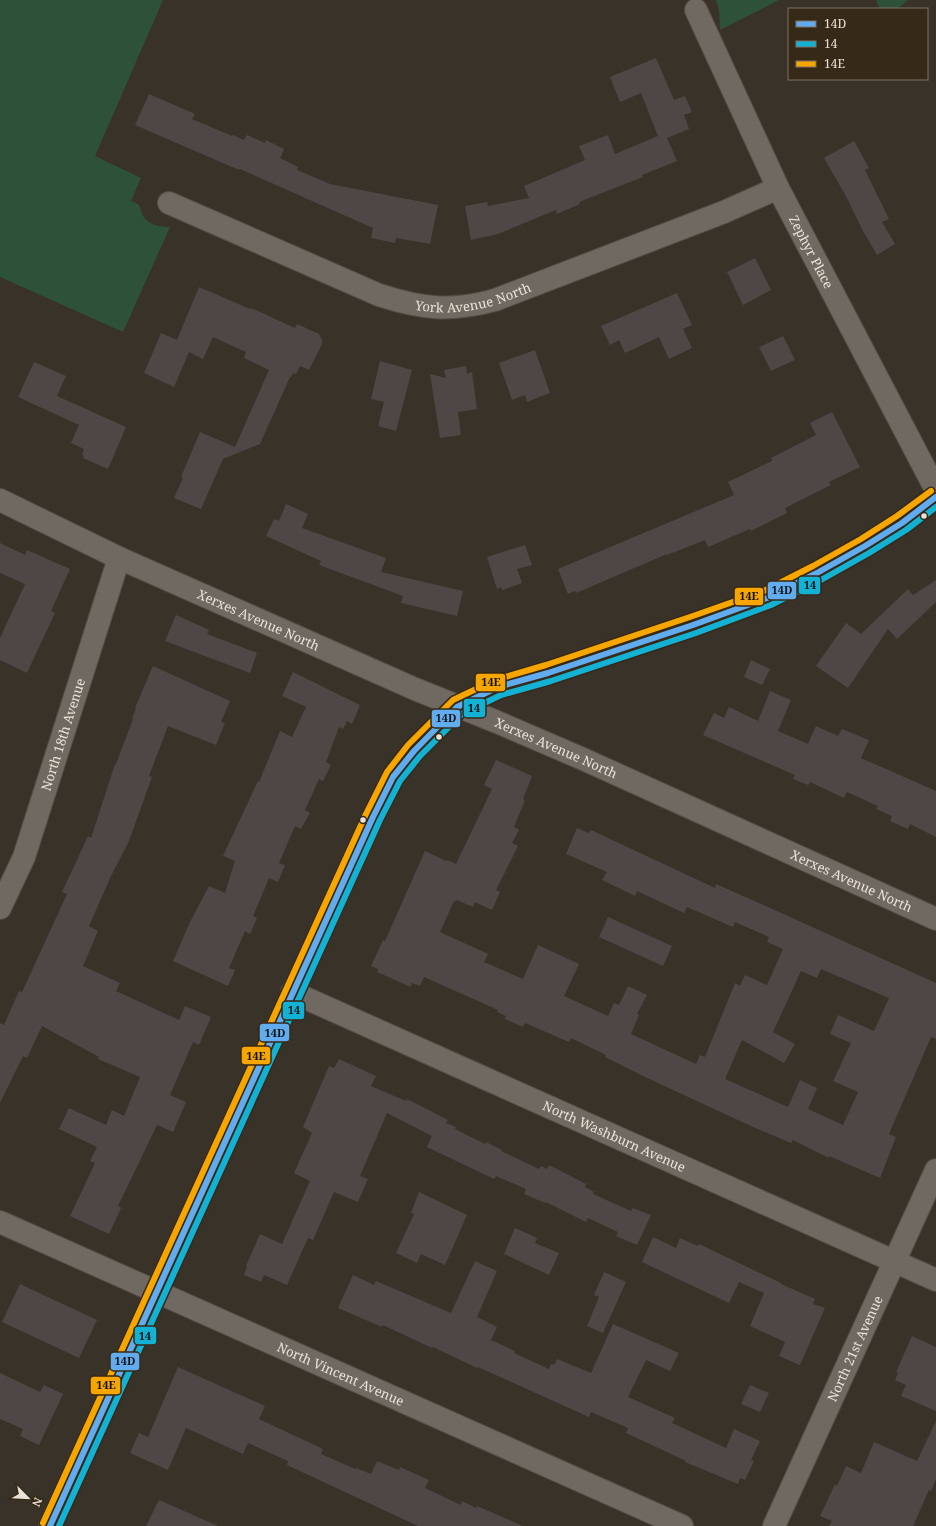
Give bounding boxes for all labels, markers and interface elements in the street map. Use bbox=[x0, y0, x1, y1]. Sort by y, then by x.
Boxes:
legend bbox=[788, 8, 928, 80]
text: 14D bbox=[824, 15, 846, 32]
text: 14 bbox=[824, 35, 838, 52]
text: 14E bbox=[824, 55, 845, 72]
street label: Zephyr Place bbox=[785, 212, 838, 292]
street label: York Avenue North bbox=[413, 278, 533, 317]
unlabelled marker bbox=[919, 511, 929, 521]
line badge: 14 bbox=[798, 576, 821, 595]
text: 14 bbox=[804, 577, 816, 592]
line badge: 14D bbox=[767, 581, 797, 600]
text: 14D bbox=[772, 582, 792, 597]
street label: Xerxes Avenue North bbox=[195, 585, 322, 655]
line badge: 14E bbox=[734, 587, 764, 606]
text: 14E bbox=[739, 588, 759, 603]
line badge: 14E bbox=[475, 673, 506, 692]
text: 14E bbox=[481, 674, 501, 689]
street label: North 18th Avenue bbox=[37, 676, 89, 793]
line badge: 14 bbox=[463, 698, 486, 718]
text: 14 bbox=[468, 700, 480, 715]
line badge: 14D bbox=[431, 709, 461, 728]
text: 14D bbox=[436, 710, 456, 725]
street label: Xerxes Avenue North bbox=[492, 713, 620, 782]
unlabelled marker bbox=[434, 732, 444, 742]
unlabelled marker bbox=[358, 815, 368, 825]
street label: Xerxes Avenue North bbox=[788, 845, 915, 916]
line badge: 14 bbox=[282, 1001, 305, 1020]
text: 14 bbox=[288, 1002, 300, 1017]
line badge: 14D bbox=[259, 1023, 290, 1042]
text: 14D bbox=[265, 1025, 285, 1040]
line badge: 14E bbox=[241, 1046, 271, 1065]
text: 14E bbox=[246, 1048, 266, 1063]
street label: North Washburn Avenue bbox=[540, 1096, 689, 1176]
street label: North 21st Avenue bbox=[823, 1293, 887, 1404]
line badge: 14 bbox=[134, 1326, 157, 1345]
text: 14 bbox=[139, 1328, 151, 1343]
street label: North Vincent Avenue bbox=[274, 1338, 407, 1410]
line badge: 14D bbox=[110, 1352, 140, 1371]
text: 14D bbox=[115, 1353, 135, 1368]
line badge: 14E bbox=[90, 1376, 121, 1395]
text: 14E bbox=[96, 1377, 116, 1392]
north arrow bbox=[8, 1478, 48, 1518]
text: N bbox=[29, 1495, 46, 1510]

